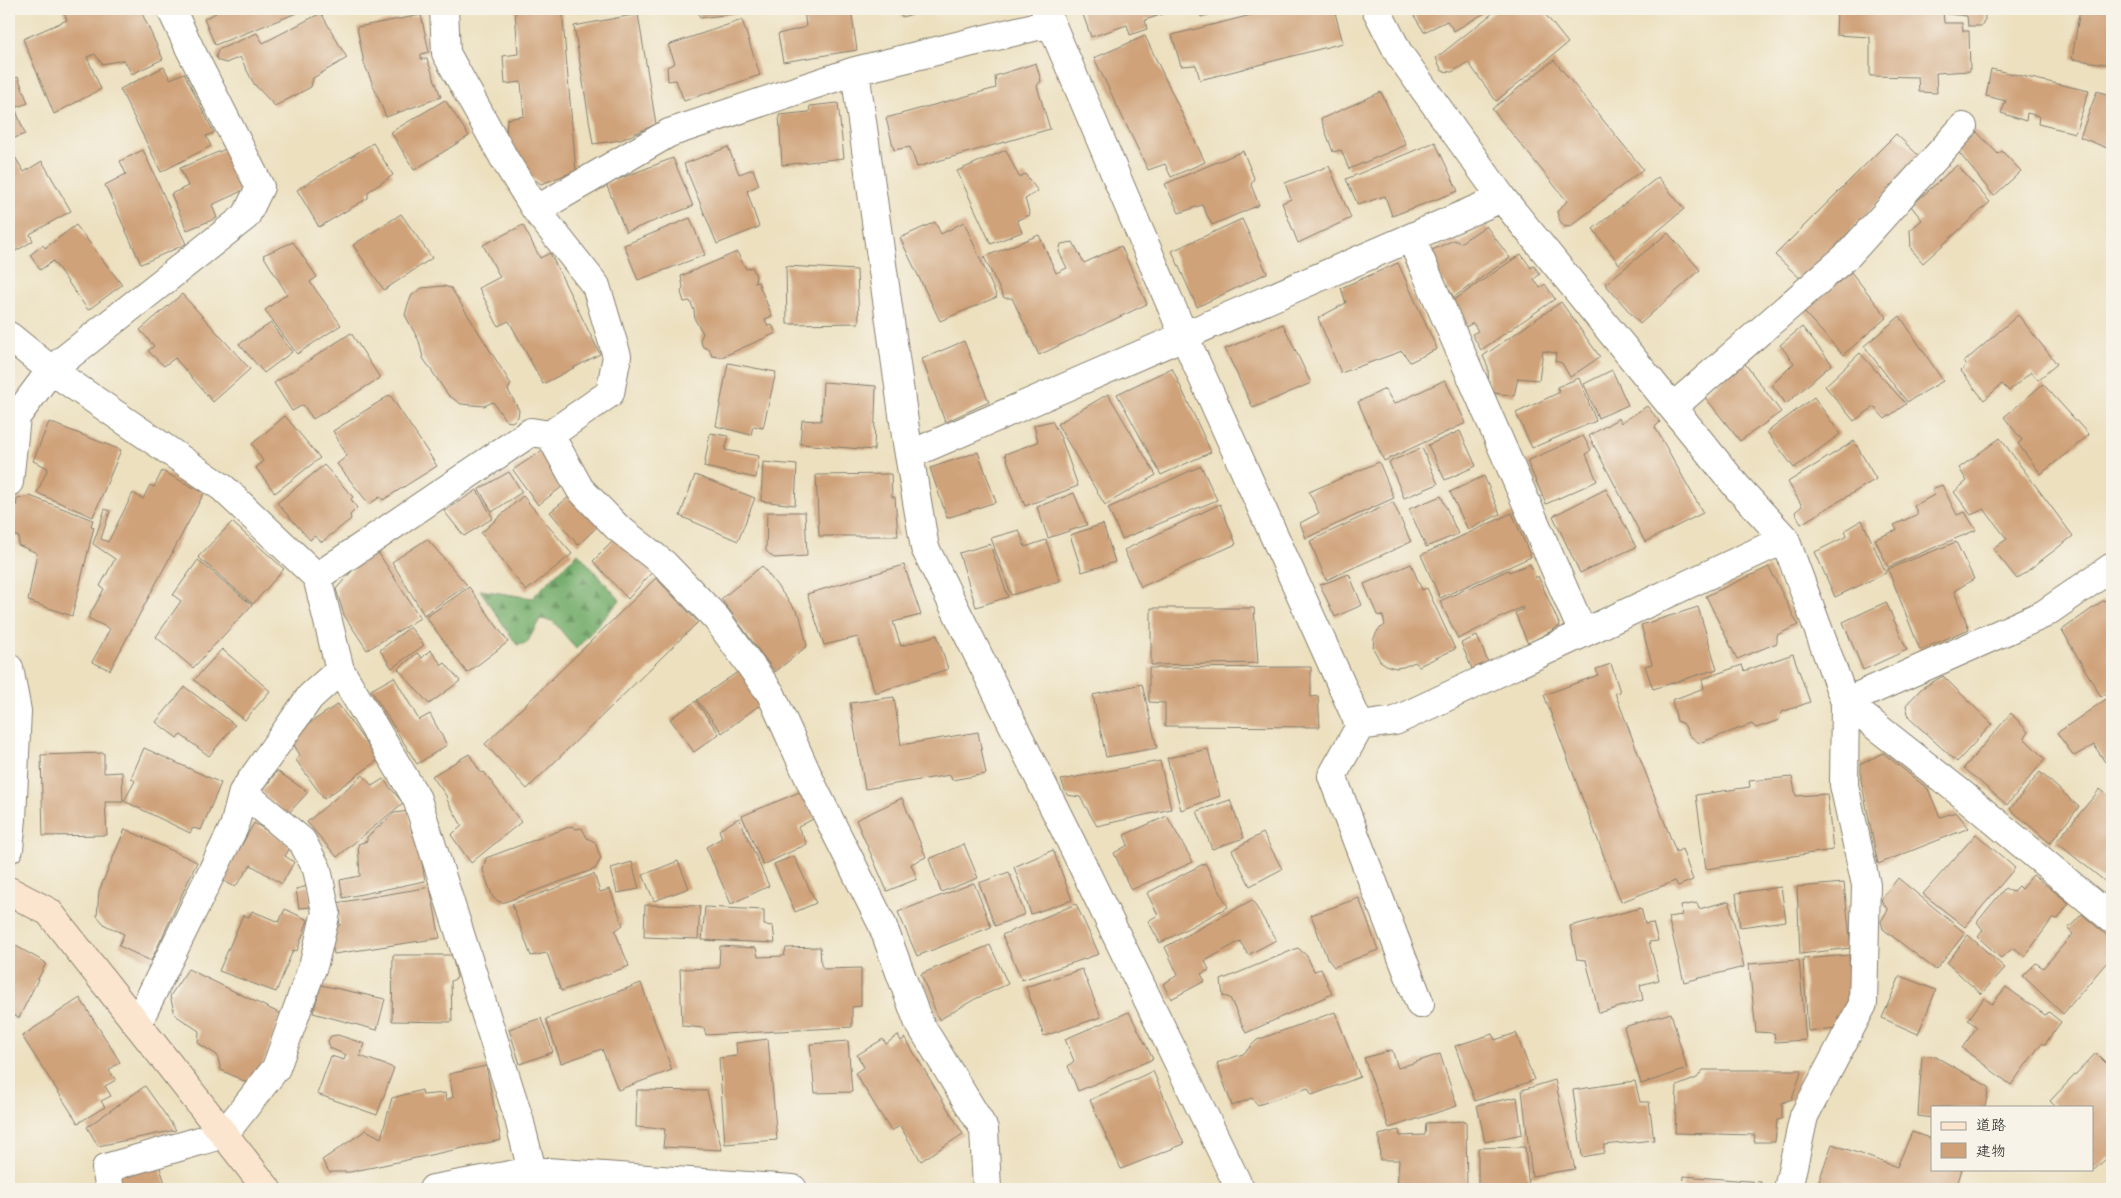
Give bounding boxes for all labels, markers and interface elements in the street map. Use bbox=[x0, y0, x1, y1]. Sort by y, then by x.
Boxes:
legend bbox=[1931, 1106, 2094, 1170]
text: 道路 bbox=[1976, 1116, 2006, 1136]
text: 建物 bbox=[1976, 1142, 2006, 1162]

